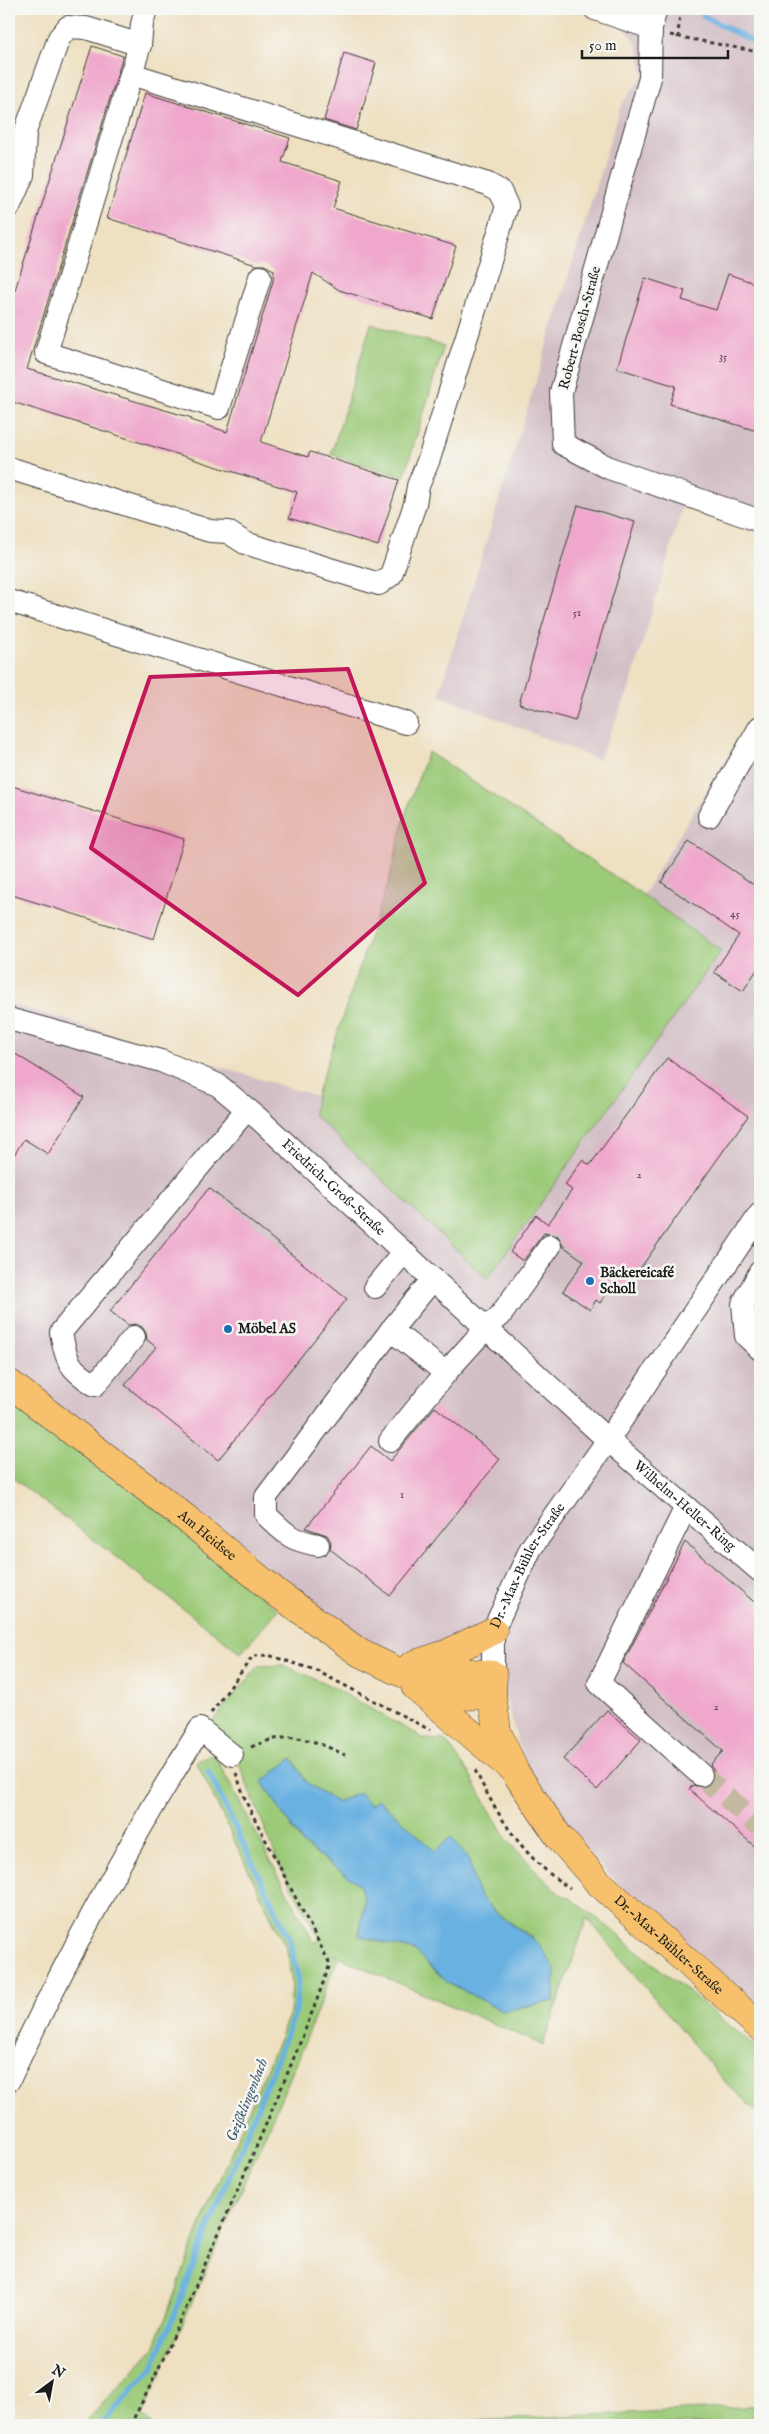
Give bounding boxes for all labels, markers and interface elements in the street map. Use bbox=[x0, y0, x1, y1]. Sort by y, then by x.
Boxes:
scale bar bbox=[582, 28, 728, 60]
text: 50 m bbox=[589, 36, 617, 55]
street label: Robert-Bosch-Straße bbox=[555, 264, 605, 392]
house number: 35 bbox=[719, 350, 727, 364]
house number: 51 bbox=[573, 606, 581, 620]
house number: 45 bbox=[730, 907, 740, 921]
street label: Friedrich-Groß-Straße bbox=[278, 1135, 390, 1240]
house number: 2 bbox=[636, 1168, 642, 1182]
place label: Bäckereicafé Scholl bbox=[600, 1264, 674, 1298]
marker: Bäckereicafé Scholl bbox=[584, 1275, 596, 1287]
place label: Möbel AS bbox=[238, 1320, 296, 1338]
marker: Möbel AS bbox=[222, 1323, 234, 1335]
street label: Wilhelm-Heller-Ring bbox=[630, 1457, 740, 1555]
house number: 1 bbox=[400, 1488, 404, 1502]
street label: Dr.-Max-Bühler-Straße bbox=[486, 1499, 570, 1632]
street label: Am Heidsee bbox=[173, 1506, 240, 1565]
house number: 2 bbox=[713, 1700, 719, 1714]
street label: Dr.-Max-Bühler-Straße bbox=[610, 1891, 727, 1999]
water label: Geißklingenbach bbox=[222, 2055, 273, 2145]
north arrow bbox=[28, 2356, 78, 2406]
text: N bbox=[48, 2360, 68, 2383]

